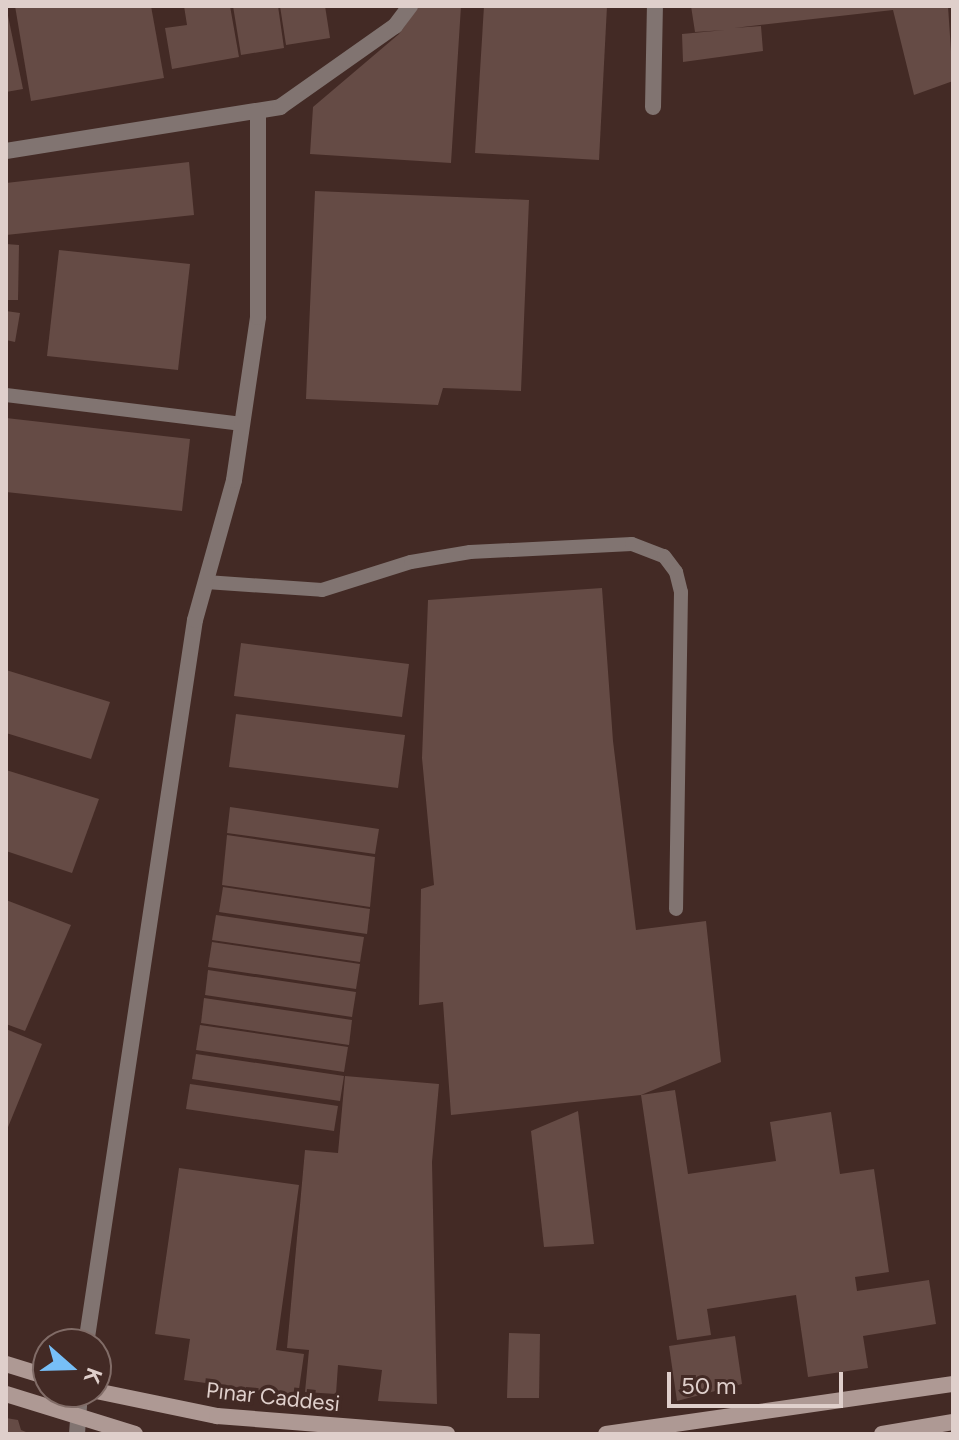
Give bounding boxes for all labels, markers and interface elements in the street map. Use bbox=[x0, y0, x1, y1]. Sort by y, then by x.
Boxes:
north arrow bbox=[32, 1328, 112, 1408]
scale bar bbox=[671, 1356, 847, 1406]
text: K bbox=[78, 1364, 108, 1387]
text: 50 m bbox=[681, 1371, 737, 1400]
street label: Pınar Caddesi bbox=[205, 1377, 341, 1417]

